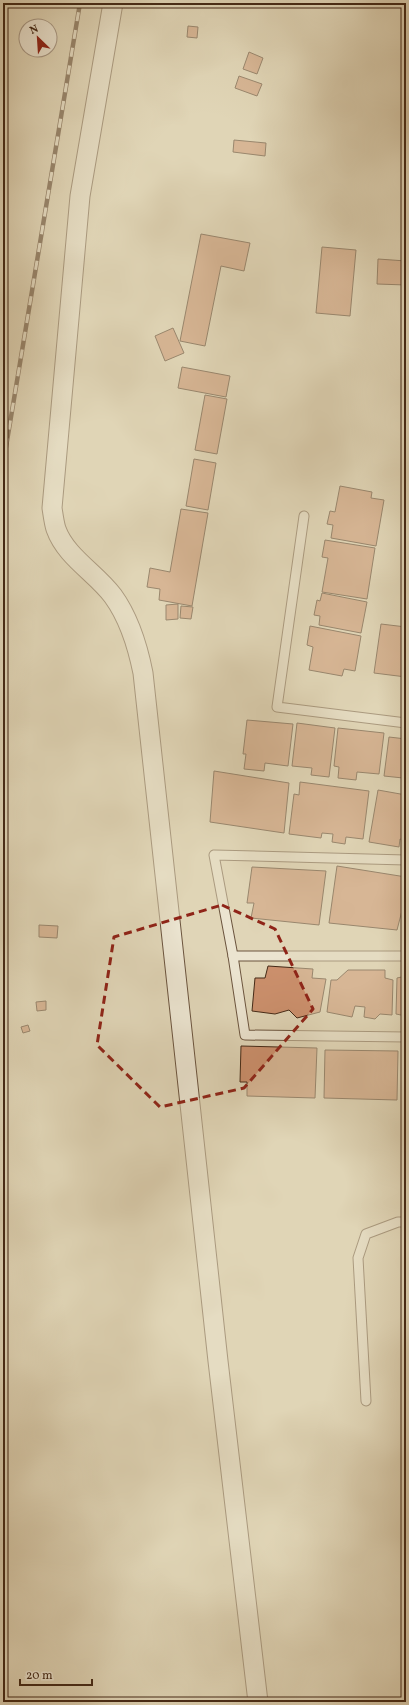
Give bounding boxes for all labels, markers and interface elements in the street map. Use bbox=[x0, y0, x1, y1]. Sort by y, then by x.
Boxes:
north arrow bbox=[18, 18, 58, 58]
text: N bbox=[28, 22, 41, 39]
scale bar bbox=[20, 1661, 92, 1687]
text: 20 m bbox=[26, 1668, 53, 1684]

